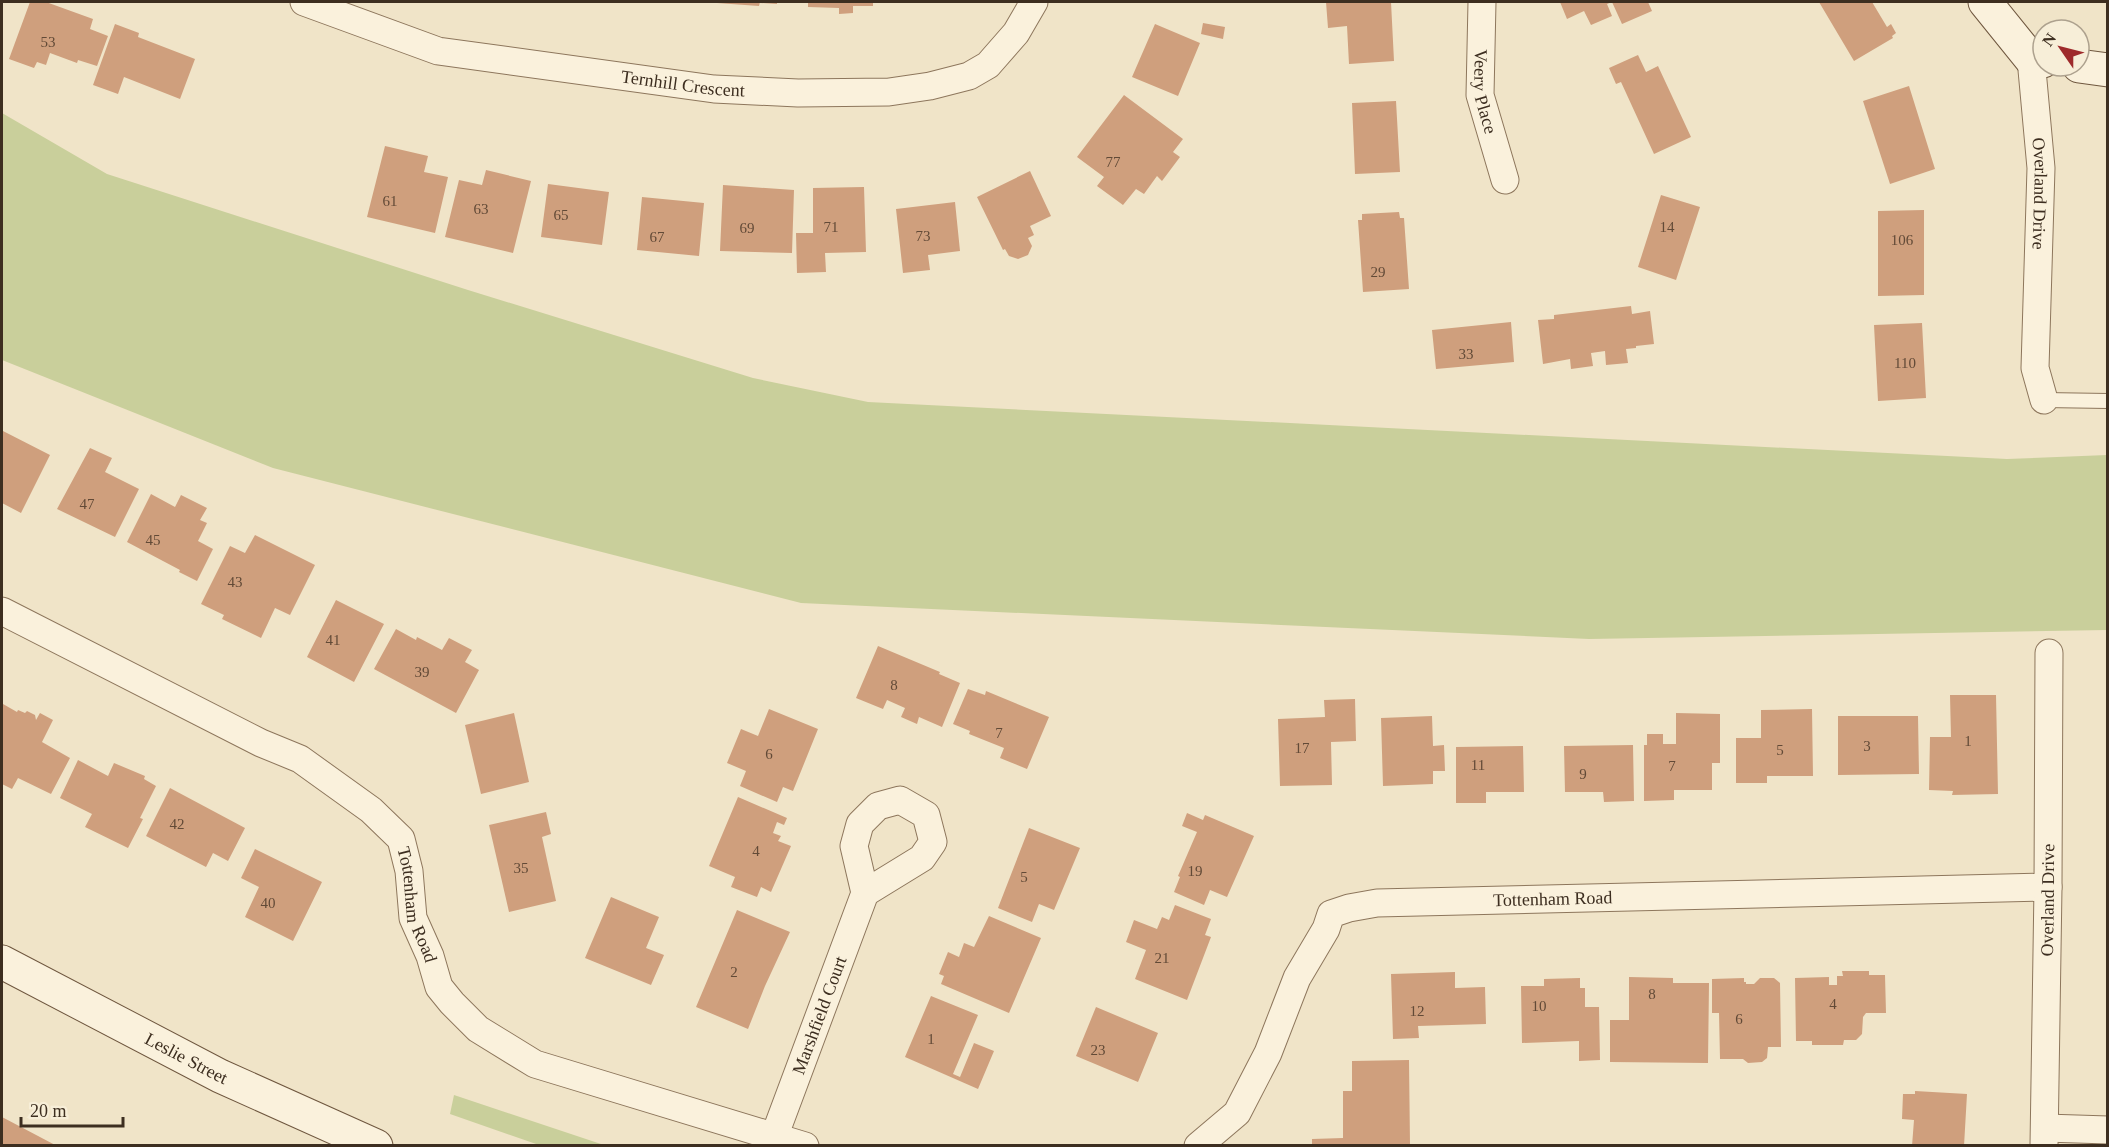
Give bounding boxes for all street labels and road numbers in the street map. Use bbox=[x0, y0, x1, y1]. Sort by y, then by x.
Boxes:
street label: Veery Place bbox=[1470, 49, 1501, 136]
street label: Ternhill Crescent bbox=[620, 66, 745, 100]
street label: Overland Drive bbox=[2028, 136, 2051, 250]
street label: Overland Drive bbox=[2037, 844, 2058, 956]
street label: Tottenham Road bbox=[393, 845, 441, 964]
street label: Tottenham Road bbox=[1493, 887, 1613, 910]
street label: Marshfield Court bbox=[788, 953, 851, 1077]
street label: Leslie Street bbox=[142, 1029, 231, 1088]

